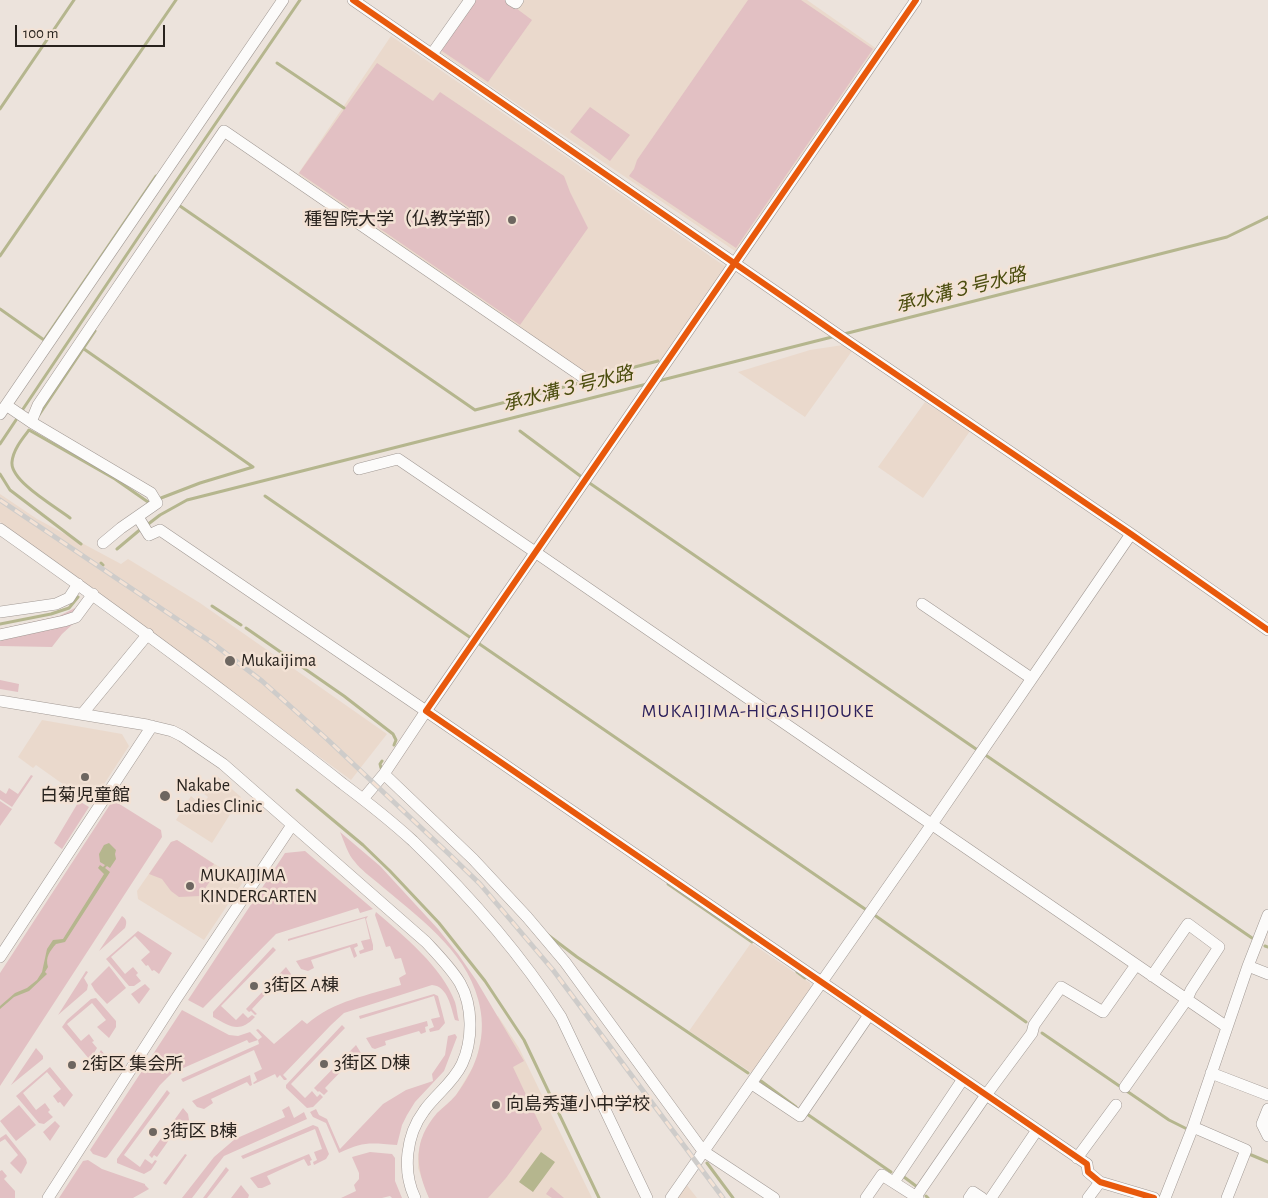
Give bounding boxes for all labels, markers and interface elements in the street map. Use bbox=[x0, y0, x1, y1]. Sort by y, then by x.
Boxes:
scale bar bbox=[18, 15, 168, 47]
text: 100 m bbox=[23, 26, 58, 41]
place label: 種智院大学（仏教学部） bbox=[304, 209, 502, 231]
marker: 種智院大学（仏教学部） bbox=[506, 214, 518, 226]
water label: 承水溝３号水路 bbox=[894, 263, 1028, 317]
water label: 承水溝３号水路 bbox=[501, 362, 635, 416]
place label: Mukaijima bbox=[241, 650, 316, 672]
marker: Mukaijima bbox=[223, 654, 237, 668]
district label: MUKAIJIMA-HIGASHIJOUKE bbox=[639, 700, 877, 722]
marker: 白菊児童館 bbox=[79, 771, 91, 783]
place label: Nakabe Ladies Clinic bbox=[176, 775, 262, 818]
place label: 白菊児童館 bbox=[40, 785, 130, 807]
marker: Nakabe Ladies Clinic bbox=[158, 789, 172, 803]
place label: MUKAIJIMA KINDERGARTEN bbox=[200, 865, 317, 908]
marker: MUKAIJIMA KINDERGARTEN bbox=[184, 880, 196, 892]
place label: 3街区 A棟 bbox=[264, 975, 339, 997]
marker: 3街区 A棟 bbox=[248, 980, 260, 992]
place label: 3街区 D棟 bbox=[334, 1053, 410, 1075]
place label: 2街区 集会所 bbox=[82, 1054, 183, 1076]
marker: 3街区 D棟 bbox=[318, 1058, 330, 1070]
marker: 2街区 集会所 bbox=[66, 1059, 78, 1071]
place label: 向島秀蓮小中学校 bbox=[506, 1094, 650, 1116]
marker: 向島秀蓮小中学校 bbox=[490, 1099, 502, 1111]
place label: 3街区 B棟 bbox=[163, 1121, 237, 1143]
marker: 3街区 B棟 bbox=[147, 1126, 159, 1138]

